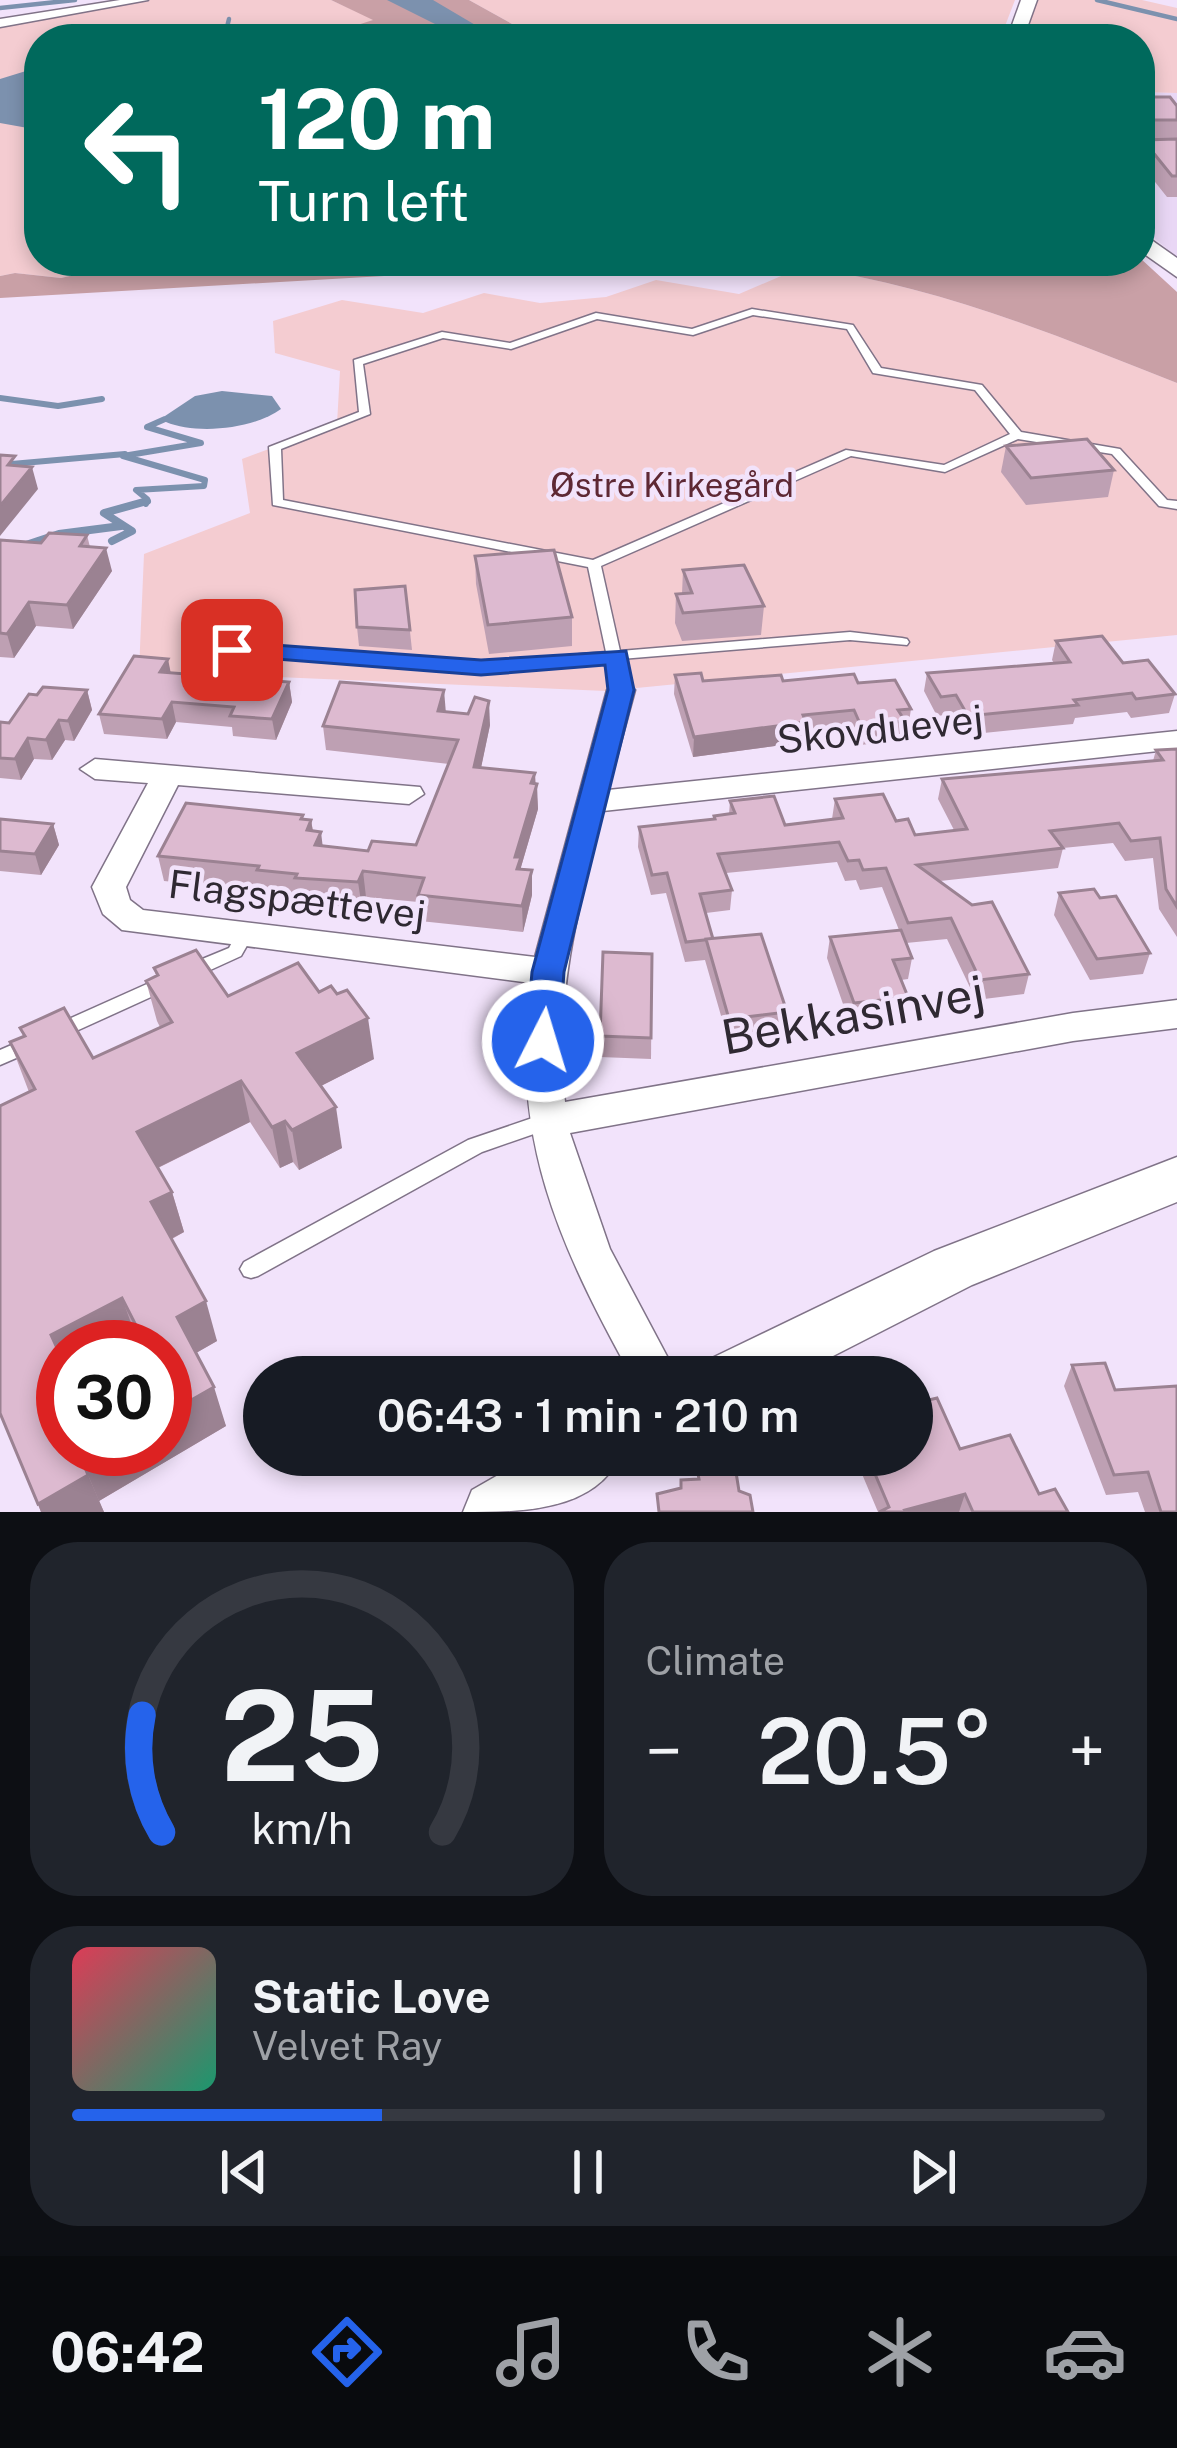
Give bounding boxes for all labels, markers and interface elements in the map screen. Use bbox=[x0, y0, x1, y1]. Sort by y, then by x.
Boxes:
text: 120 m bbox=[258, 69, 496, 168]
icon: left bbox=[60, 72, 216, 228]
text: Turn left bbox=[258, 170, 469, 233]
park label: Østre Kirkegård bbox=[550, 466, 794, 504]
pin bbox=[181, 599, 283, 701]
icon: arrive bbox=[199, 617, 265, 683]
street label: Skovduevej bbox=[775, 695, 985, 763]
street label: Flagspættevej bbox=[166, 860, 428, 938]
street label: Bekkasinvej bbox=[717, 963, 989, 1066]
position arrow bbox=[480, 978, 606, 1104]
speed limit sign: 30 bbox=[36, 1320, 192, 1476]
text: 06:43 · 1 min · 210 m bbox=[377, 1389, 799, 1442]
text: Climate bbox=[646, 1638, 785, 1684]
text: 25 bbox=[220, 1662, 383, 1809]
text: 20.5° bbox=[757, 1698, 993, 1804]
text: − bbox=[646, 1712, 682, 1790]
text: + bbox=[1068, 1712, 1105, 1790]
text: km/h bbox=[251, 1803, 352, 1854]
text: Static Love bbox=[252, 1970, 491, 2023]
text: Velvet Ray bbox=[252, 2023, 442, 2069]
icon: previous bbox=[211, 2139, 277, 2205]
icon: pause bbox=[555, 2139, 621, 2205]
icon: next bbox=[900, 2139, 966, 2205]
icon: directions bbox=[305, 2310, 389, 2394]
icon: music bbox=[489, 2310, 573, 2394]
icon: phone bbox=[674, 2310, 758, 2394]
icon: climate bbox=[858, 2310, 942, 2394]
icon: car bbox=[1043, 2310, 1127, 2394]
text: 06:42 bbox=[50, 2321, 205, 2384]

